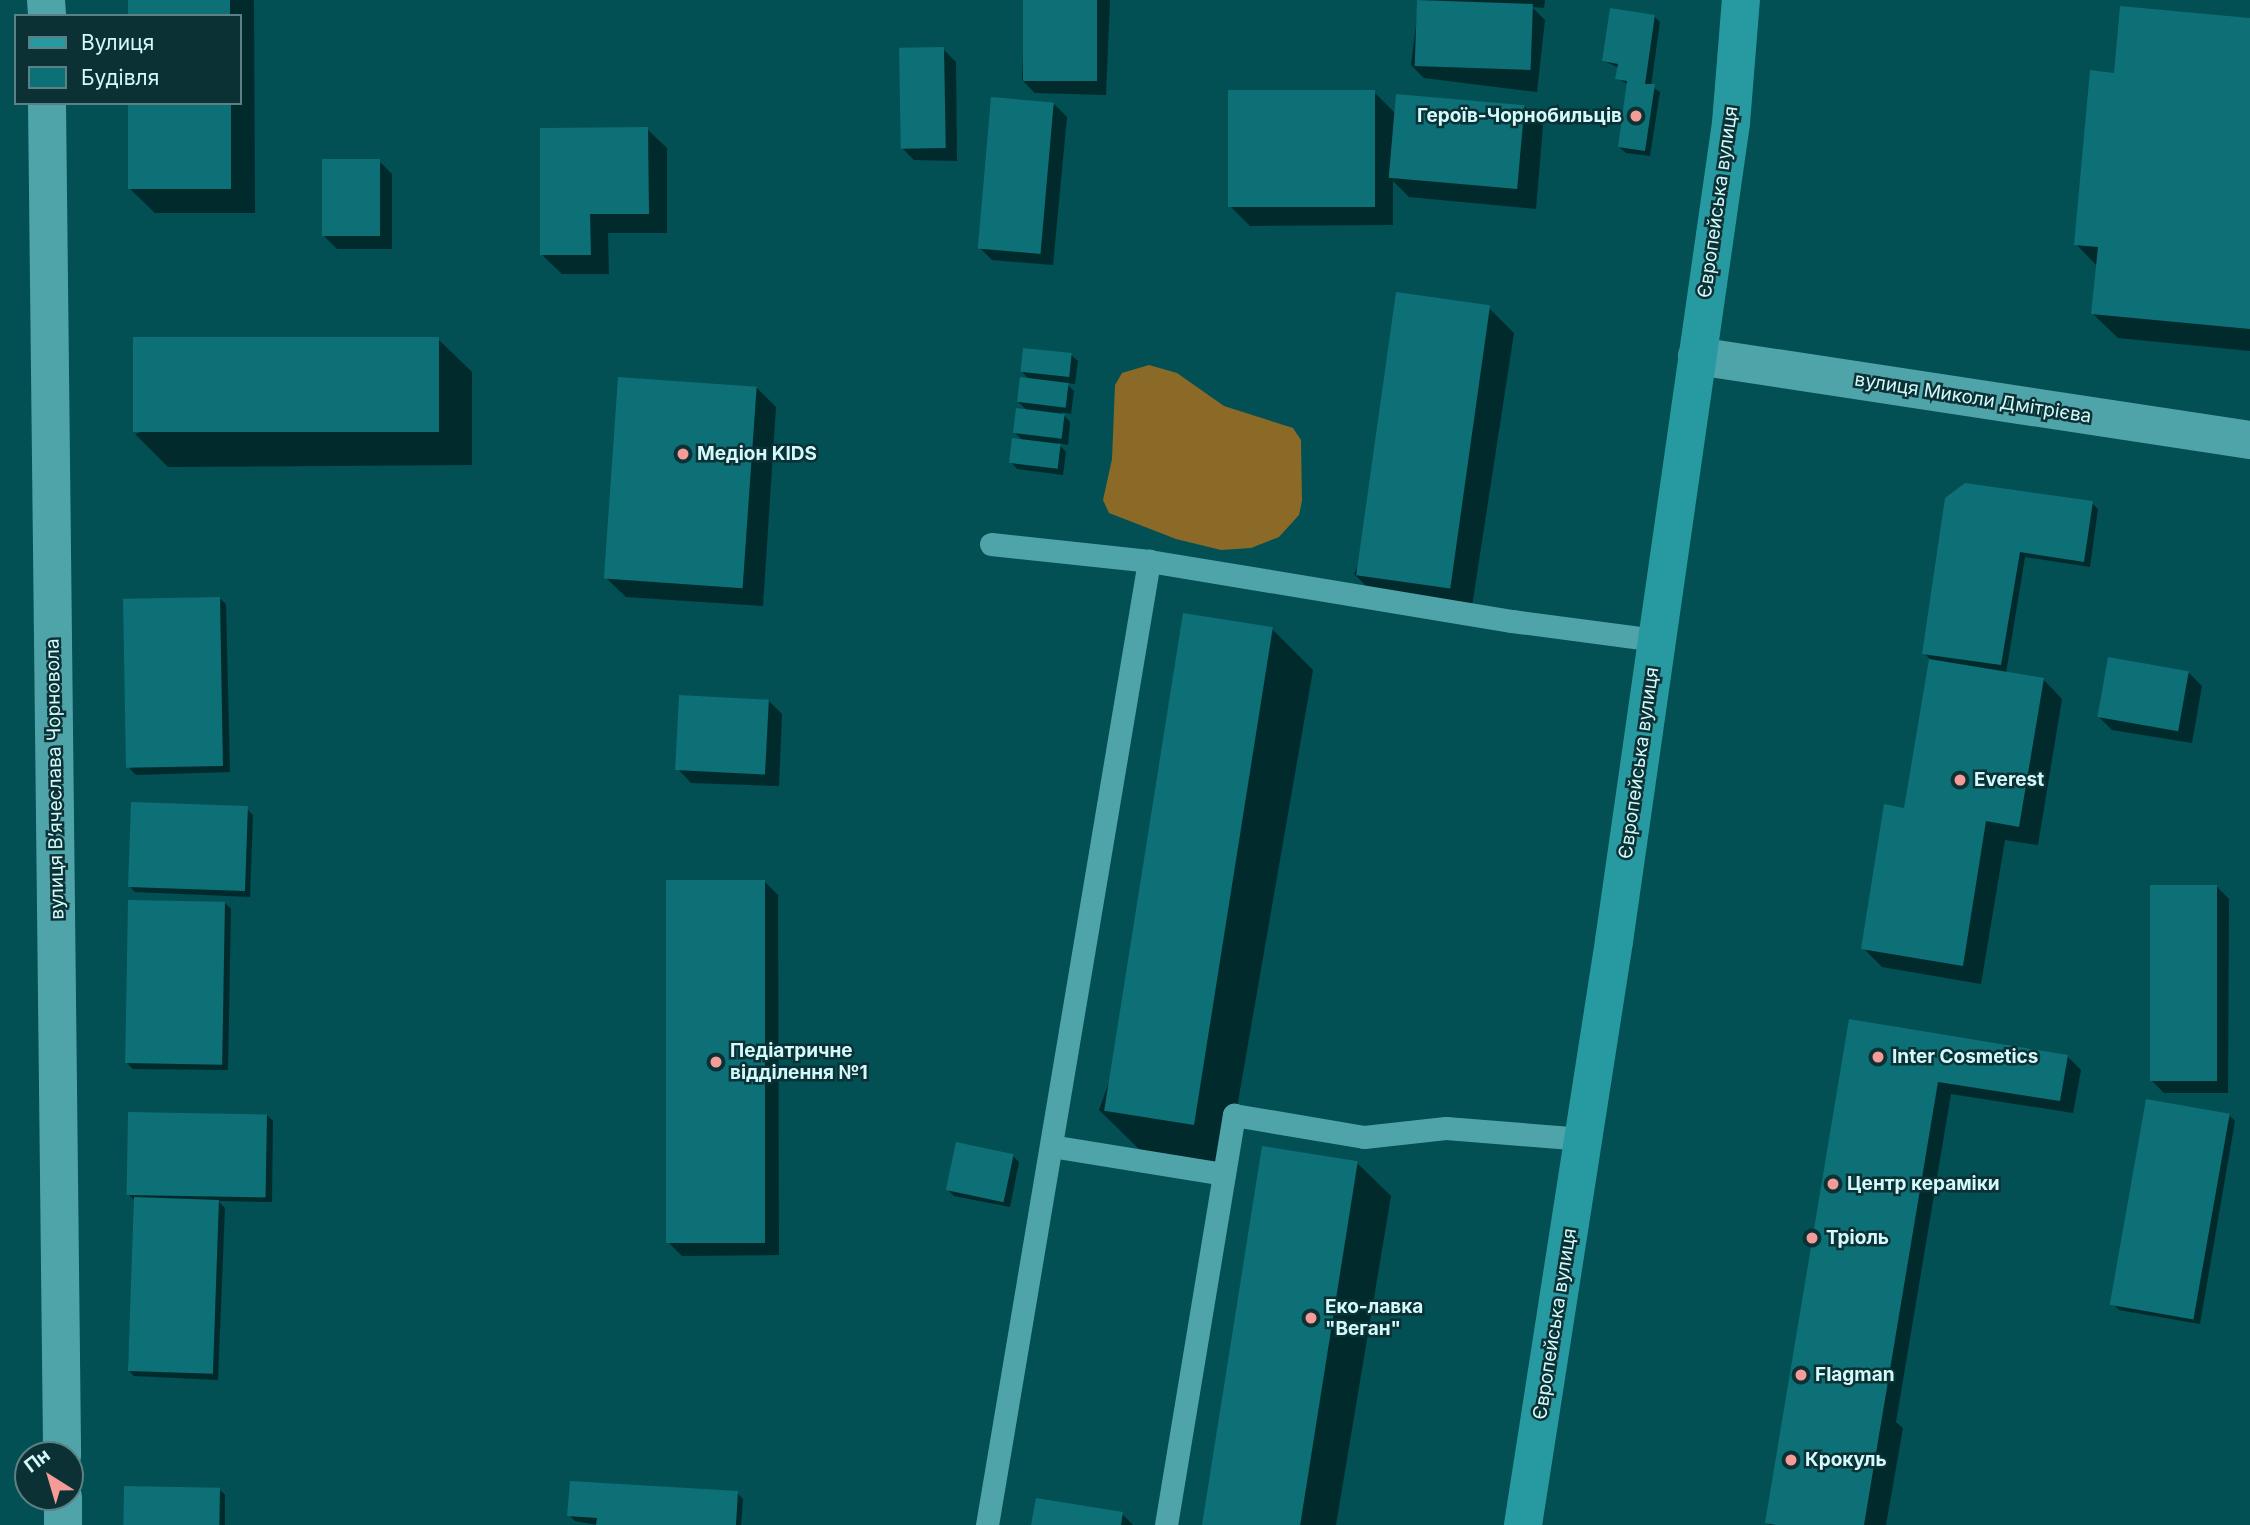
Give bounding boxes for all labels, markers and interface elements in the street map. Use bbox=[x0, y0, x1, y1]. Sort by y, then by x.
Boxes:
legend bbox=[14, 14, 242, 105]
text: Вулиця bbox=[81, 30, 154, 55]
text: Будівля bbox=[81, 65, 159, 90]
place label: Героїв-Чорнобильців bbox=[1417, 105, 1622, 127]
street label: Європейська вулиця bbox=[1693, 105, 1743, 299]
marker: Героїв-Чорнобильців bbox=[1628, 108, 1644, 124]
street label: вулиця Миколи Дмітрієва bbox=[1853, 368, 2093, 428]
place label: Медіон KIDS bbox=[697, 443, 817, 465]
marker: Медіон KIDS bbox=[675, 446, 691, 462]
street label: вулиця Вʼячеслава Чорновола bbox=[41, 638, 69, 920]
street label: Європейська вулиця bbox=[1614, 666, 1664, 860]
place label: Everest bbox=[1974, 769, 2044, 791]
marker: Everest bbox=[1952, 772, 1968, 788]
place label: Педіатричне відділення №1 bbox=[730, 1040, 868, 1084]
place label: Inter Cosmetics bbox=[1892, 1046, 2038, 1068]
marker: Inter Cosmetics bbox=[1870, 1049, 1886, 1065]
marker: Педіатричне відділення №1 bbox=[708, 1054, 724, 1070]
place label: Центр кераміки bbox=[1847, 1173, 2000, 1195]
marker: Центр кераміки bbox=[1825, 1176, 1841, 1192]
street label: Європейська вулиця bbox=[1529, 1227, 1581, 1421]
place label: Тріоль bbox=[1826, 1227, 1889, 1249]
marker: Тріоль bbox=[1804, 1230, 1820, 1246]
place label: Еко-лавка "Веган" bbox=[1325, 1296, 1423, 1340]
marker: Еко-лавка "Веган" bbox=[1303, 1310, 1319, 1326]
place label: Flagman bbox=[1815, 1364, 1895, 1386]
marker: Flagman bbox=[1793, 1367, 1809, 1383]
north arrow bbox=[14, 1441, 84, 1511]
text: Пн bbox=[20, 1443, 55, 1477]
place label: Крокуль bbox=[1805, 1449, 1887, 1471]
marker: Крокуль bbox=[1783, 1452, 1799, 1468]

